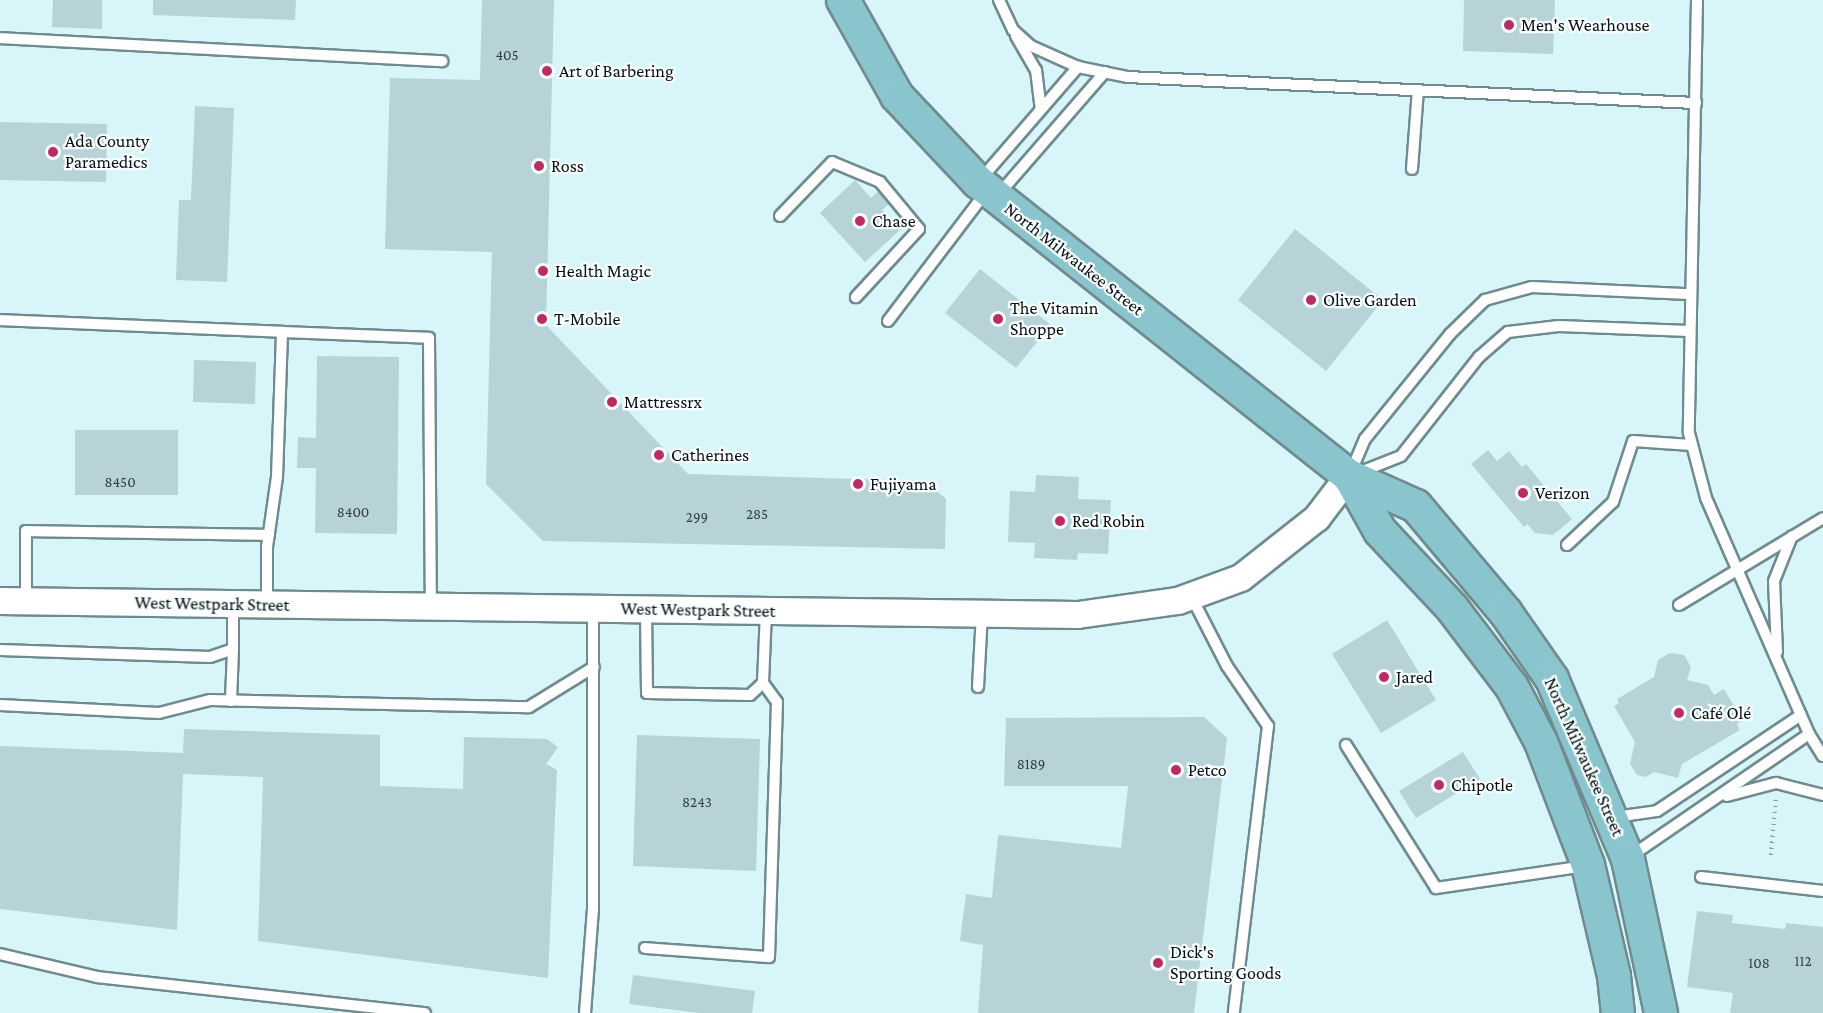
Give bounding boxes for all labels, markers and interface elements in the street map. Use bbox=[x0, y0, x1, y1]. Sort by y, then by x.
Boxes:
place label: Men's Wearhouse bbox=[1521, 14, 1649, 36]
marker: Men's Wearhouse bbox=[1502, 18, 1516, 32]
house number: 405 bbox=[495, 47, 519, 65]
place label: Art of Barbering bbox=[559, 60, 674, 82]
marker: Art of Barbering bbox=[540, 64, 554, 78]
place label: Ada County Paramedics bbox=[65, 131, 149, 174]
marker: Ada County Paramedics bbox=[46, 145, 60, 159]
place label: Ross bbox=[551, 155, 584, 177]
marker: Ross bbox=[532, 159, 546, 173]
street label: North Milwaukee Street bbox=[1000, 198, 1148, 320]
place label: Chase bbox=[872, 210, 916, 232]
marker: Chase bbox=[853, 214, 867, 228]
place label: Health Magic bbox=[555, 260, 651, 282]
marker: Health Magic bbox=[536, 264, 550, 278]
place label: Olive Garden bbox=[1323, 289, 1417, 311]
marker: Olive Garden bbox=[1304, 293, 1318, 307]
place label: The Vitamin Shoppe bbox=[1010, 298, 1098, 340]
place label: T-Mobile bbox=[554, 308, 620, 330]
marker: T-Mobile bbox=[535, 312, 549, 326]
marker: The Vitamin Shoppe bbox=[991, 312, 1005, 326]
place label: Mattressrx bbox=[624, 391, 702, 413]
marker: Mattressrx bbox=[605, 395, 619, 409]
place label: Catherines bbox=[671, 444, 749, 466]
marker: Catherines bbox=[652, 448, 666, 462]
place label: Fujiyama bbox=[870, 473, 937, 495]
house number: 8450 bbox=[104, 474, 136, 492]
marker: Fujiyama bbox=[851, 477, 865, 491]
place label: Verizon bbox=[1535, 482, 1590, 504]
marker: Verizon bbox=[1516, 486, 1530, 500]
house number: 8400 bbox=[337, 504, 369, 522]
house number: 285 bbox=[746, 506, 768, 524]
house number: 299 bbox=[686, 509, 708, 527]
place label: Red Robin bbox=[1072, 510, 1145, 532]
marker: Red Robin bbox=[1053, 514, 1067, 528]
street label: West Westpark Street bbox=[134, 592, 290, 616]
street label: West Westpark Street bbox=[620, 598, 776, 622]
place label: Jared bbox=[1396, 666, 1433, 688]
marker: Jared bbox=[1377, 670, 1391, 684]
street label: North Milwaukee Street bbox=[1539, 674, 1629, 840]
place label: Café Olé bbox=[1691, 702, 1751, 724]
marker: Café Olé bbox=[1672, 706, 1686, 720]
house number: 8189 bbox=[1017, 756, 1045, 774]
place label: Petco bbox=[1188, 759, 1227, 781]
marker: Petco bbox=[1169, 763, 1183, 777]
place label: Chipotle bbox=[1451, 774, 1513, 796]
marker: Chipotle bbox=[1432, 778, 1446, 792]
house number: 8243 bbox=[682, 794, 712, 812]
place label: Dick's Sporting Goods bbox=[1170, 942, 1281, 984]
house number: 112 bbox=[1794, 953, 1812, 971]
house number: 108 bbox=[1748, 955, 1770, 973]
marker: Dick's Sporting Goods bbox=[1151, 956, 1165, 970]

